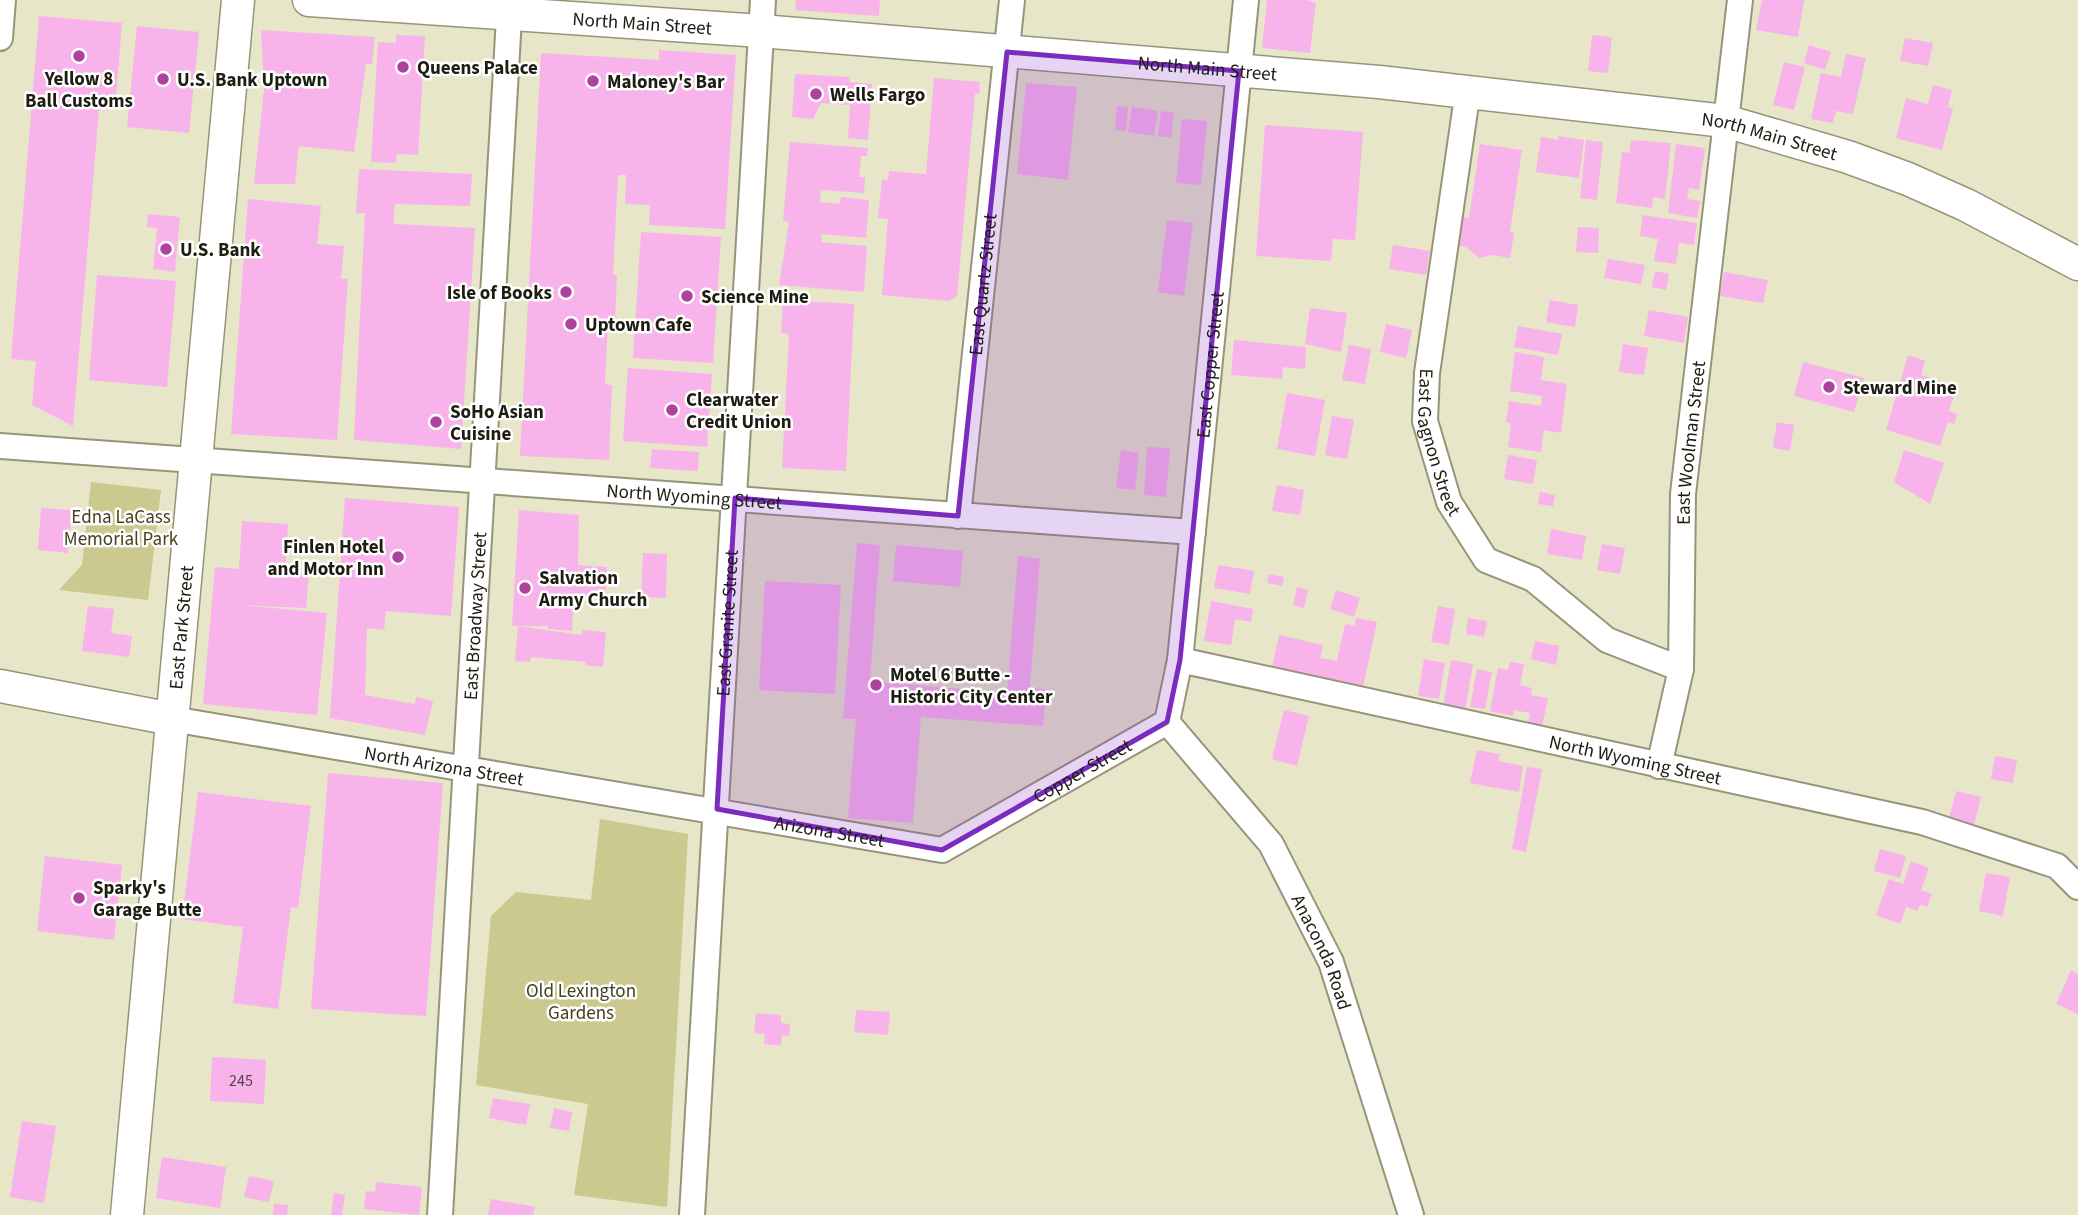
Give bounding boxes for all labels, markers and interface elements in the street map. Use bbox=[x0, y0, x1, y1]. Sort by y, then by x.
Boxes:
street label: North Main Street bbox=[571, 6, 713, 43]
marker: Yellow 8 Ball Customs bbox=[71, 48, 87, 64]
street label: North Main Street bbox=[1137, 50, 1279, 89]
place label: Queens Palace bbox=[417, 55, 538, 82]
marker: Queens Palace bbox=[395, 59, 411, 75]
place label: Yellow 8 Ball Customs bbox=[25, 66, 133, 115]
place label: U.S. Bank Uptown bbox=[177, 67, 327, 94]
place label: Maloney's Bar bbox=[607, 69, 725, 96]
marker: U.S. Bank Uptown bbox=[155, 71, 171, 87]
marker: Maloney's Bar bbox=[585, 73, 601, 89]
place label: Wells Fargo bbox=[830, 82, 925, 109]
marker: Wells Fargo bbox=[808, 86, 824, 102]
street label: North Main Street bbox=[1700, 106, 1841, 168]
street label: East Quartz Street bbox=[963, 212, 1005, 357]
place label: U.S. Bank bbox=[180, 237, 261, 264]
marker: U.S. Bank bbox=[158, 241, 174, 257]
place label: Isle of Books bbox=[447, 280, 552, 307]
marker: Isle of Books bbox=[558, 284, 574, 300]
place label: Science Mine bbox=[701, 284, 809, 311]
marker: Science Mine bbox=[679, 288, 695, 304]
street label: East Copper Street bbox=[1190, 290, 1232, 439]
place label: Uptown Cafe bbox=[585, 312, 692, 339]
marker: Uptown Cafe bbox=[563, 316, 579, 332]
street label: East Woolman Street bbox=[1671, 359, 1713, 525]
street label: East Gagnon Street bbox=[1410, 368, 1467, 522]
place label: Steward Mine bbox=[1843, 375, 1957, 402]
marker: Steward Mine bbox=[1821, 379, 1837, 395]
place label: Clearwater Credit Union bbox=[686, 387, 792, 436]
place label: SoHo Asian Cuisine bbox=[450, 399, 544, 448]
marker: Clearwater Credit Union bbox=[664, 402, 680, 418]
marker: SoHo Asian Cuisine bbox=[428, 414, 444, 430]
street label: North Wyoming Street bbox=[605, 478, 783, 517]
park label: Edna LaCass Memorial Park bbox=[64, 504, 179, 553]
street label: East Broadway Street bbox=[458, 531, 494, 701]
place label: Finlen Hotel and Motor Inn bbox=[268, 534, 385, 583]
street label: East Granite Street bbox=[710, 548, 746, 697]
marker: Finlen Hotel and Motor Inn bbox=[390, 549, 406, 565]
street label: East Park Street bbox=[163, 564, 201, 691]
place label: Salvation Army Church bbox=[538, 565, 647, 614]
marker: Salvation Army Church bbox=[517, 580, 533, 596]
place label: Motel 6 Butte - Historic City Center bbox=[890, 662, 1053, 711]
marker: Motel 6 Butte - Historic City Center bbox=[868, 677, 884, 693]
street label: North Wyoming Street bbox=[1546, 729, 1724, 793]
street label: Copper Street bbox=[1028, 733, 1137, 811]
street label: North Arizona Street bbox=[362, 740, 526, 794]
street label: Arizona Street bbox=[772, 810, 887, 855]
place label: Sparky's Garage Butte bbox=[93, 875, 202, 924]
marker: Sparky's Garage Butte bbox=[71, 890, 87, 906]
street label: Anaconda Road bbox=[1284, 890, 1357, 1014]
park label: Old Lexington Gardens bbox=[526, 978, 636, 1027]
house number: 245 bbox=[229, 1070, 253, 1092]

